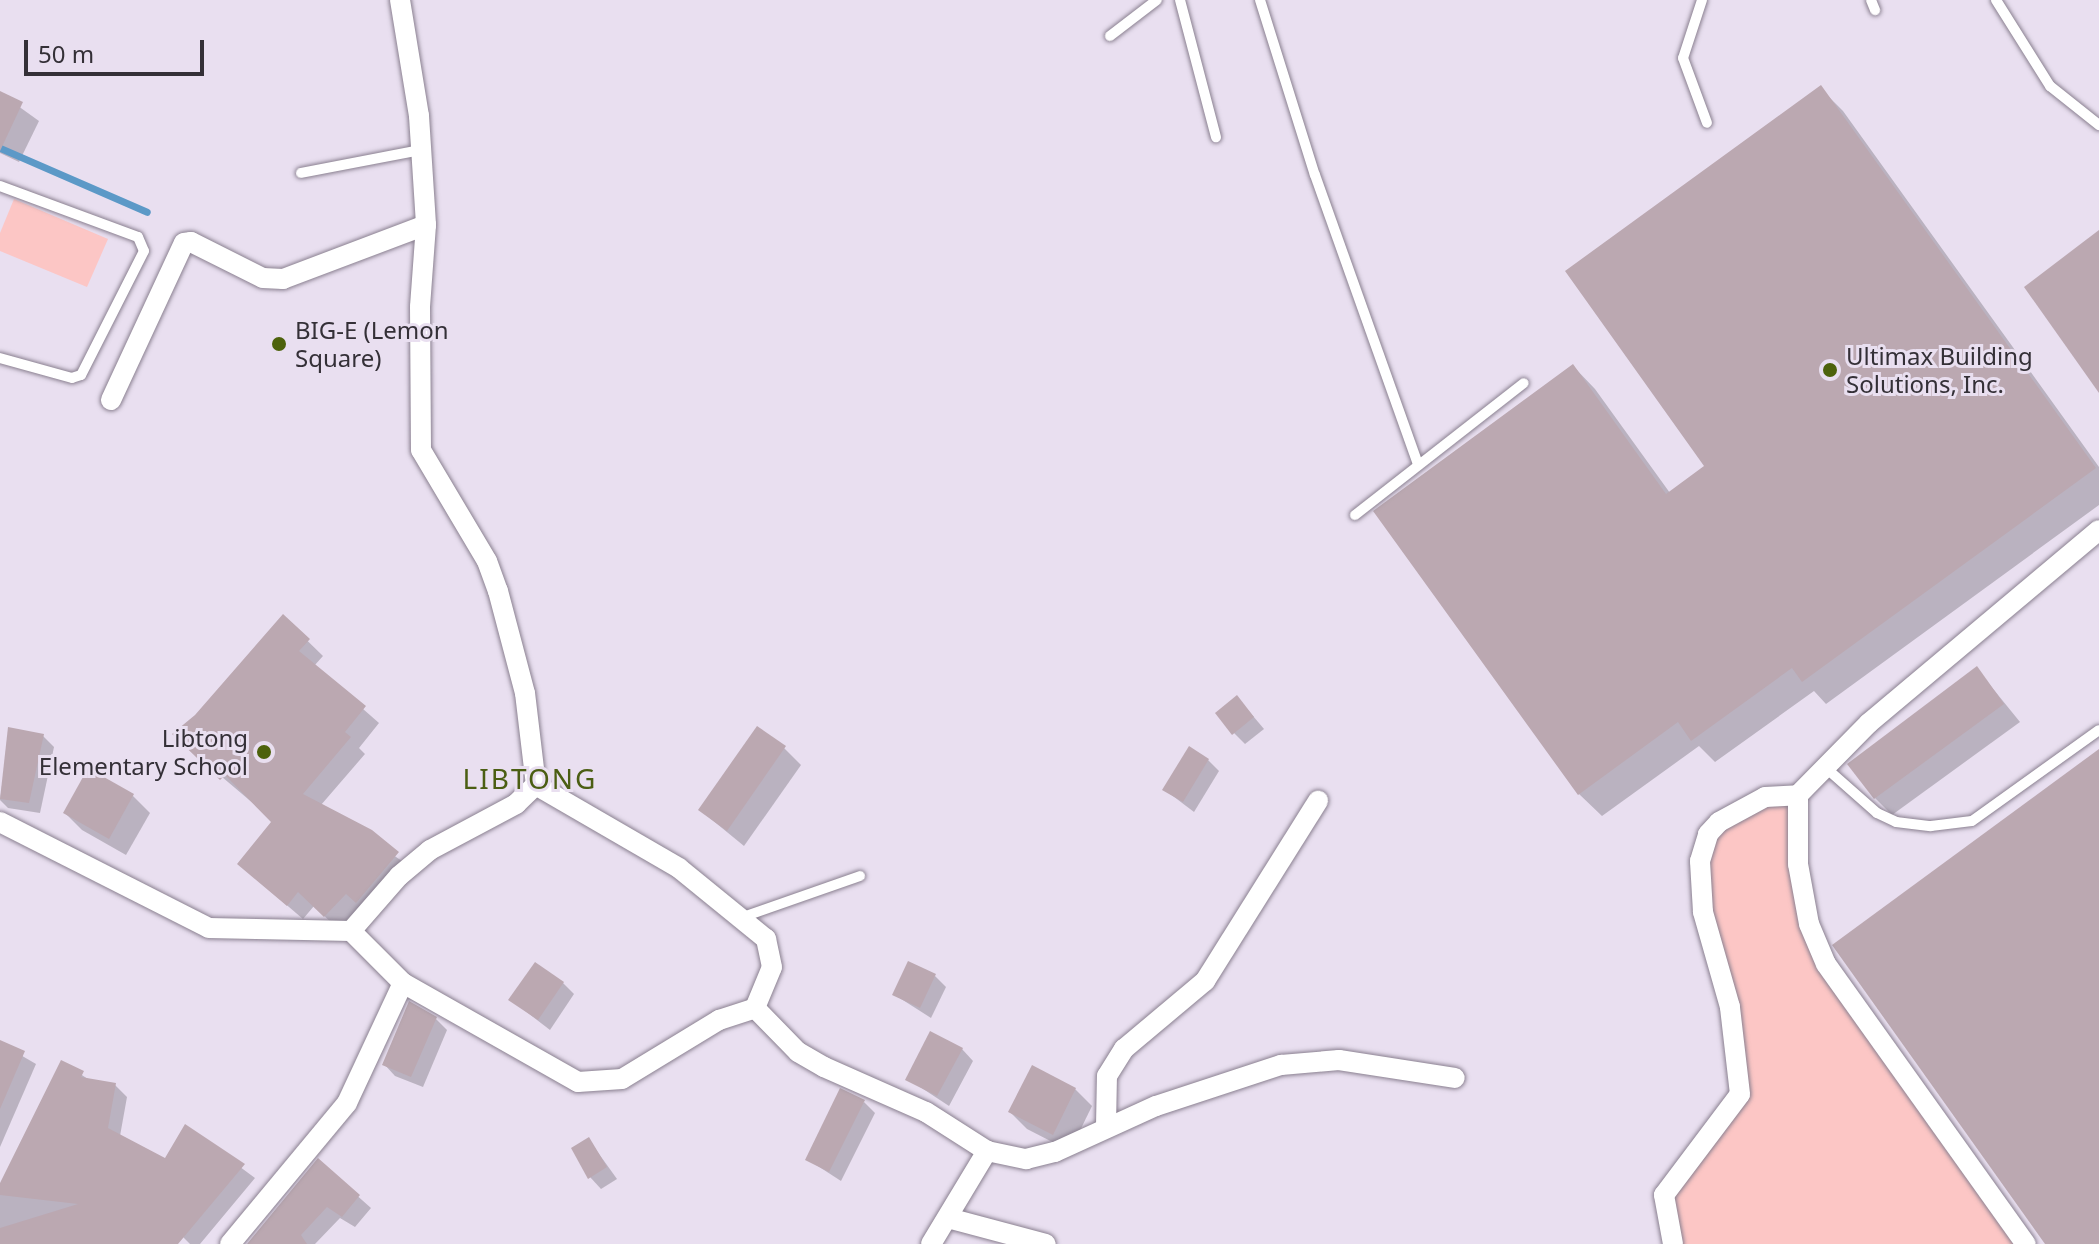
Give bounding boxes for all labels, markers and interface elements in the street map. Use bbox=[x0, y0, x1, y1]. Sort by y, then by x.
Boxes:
scale bar bbox=[28, 24, 208, 74]
text: 50 m bbox=[38, 37, 94, 70]
place label: BIG-E (Lemon Square) bbox=[295, 316, 449, 372]
marker: BIG-E (Lemon Square) bbox=[270, 335, 288, 353]
place label: Ultimax Building Solutions, Inc. bbox=[1846, 342, 2033, 398]
marker: Ultimax Building Solutions, Inc. bbox=[1821, 361, 1839, 379]
place label: Libtong Elementary School bbox=[39, 724, 248, 780]
marker: Libtong Elementary School bbox=[255, 743, 273, 761]
district label: LIBTONG bbox=[463, 761, 597, 795]

